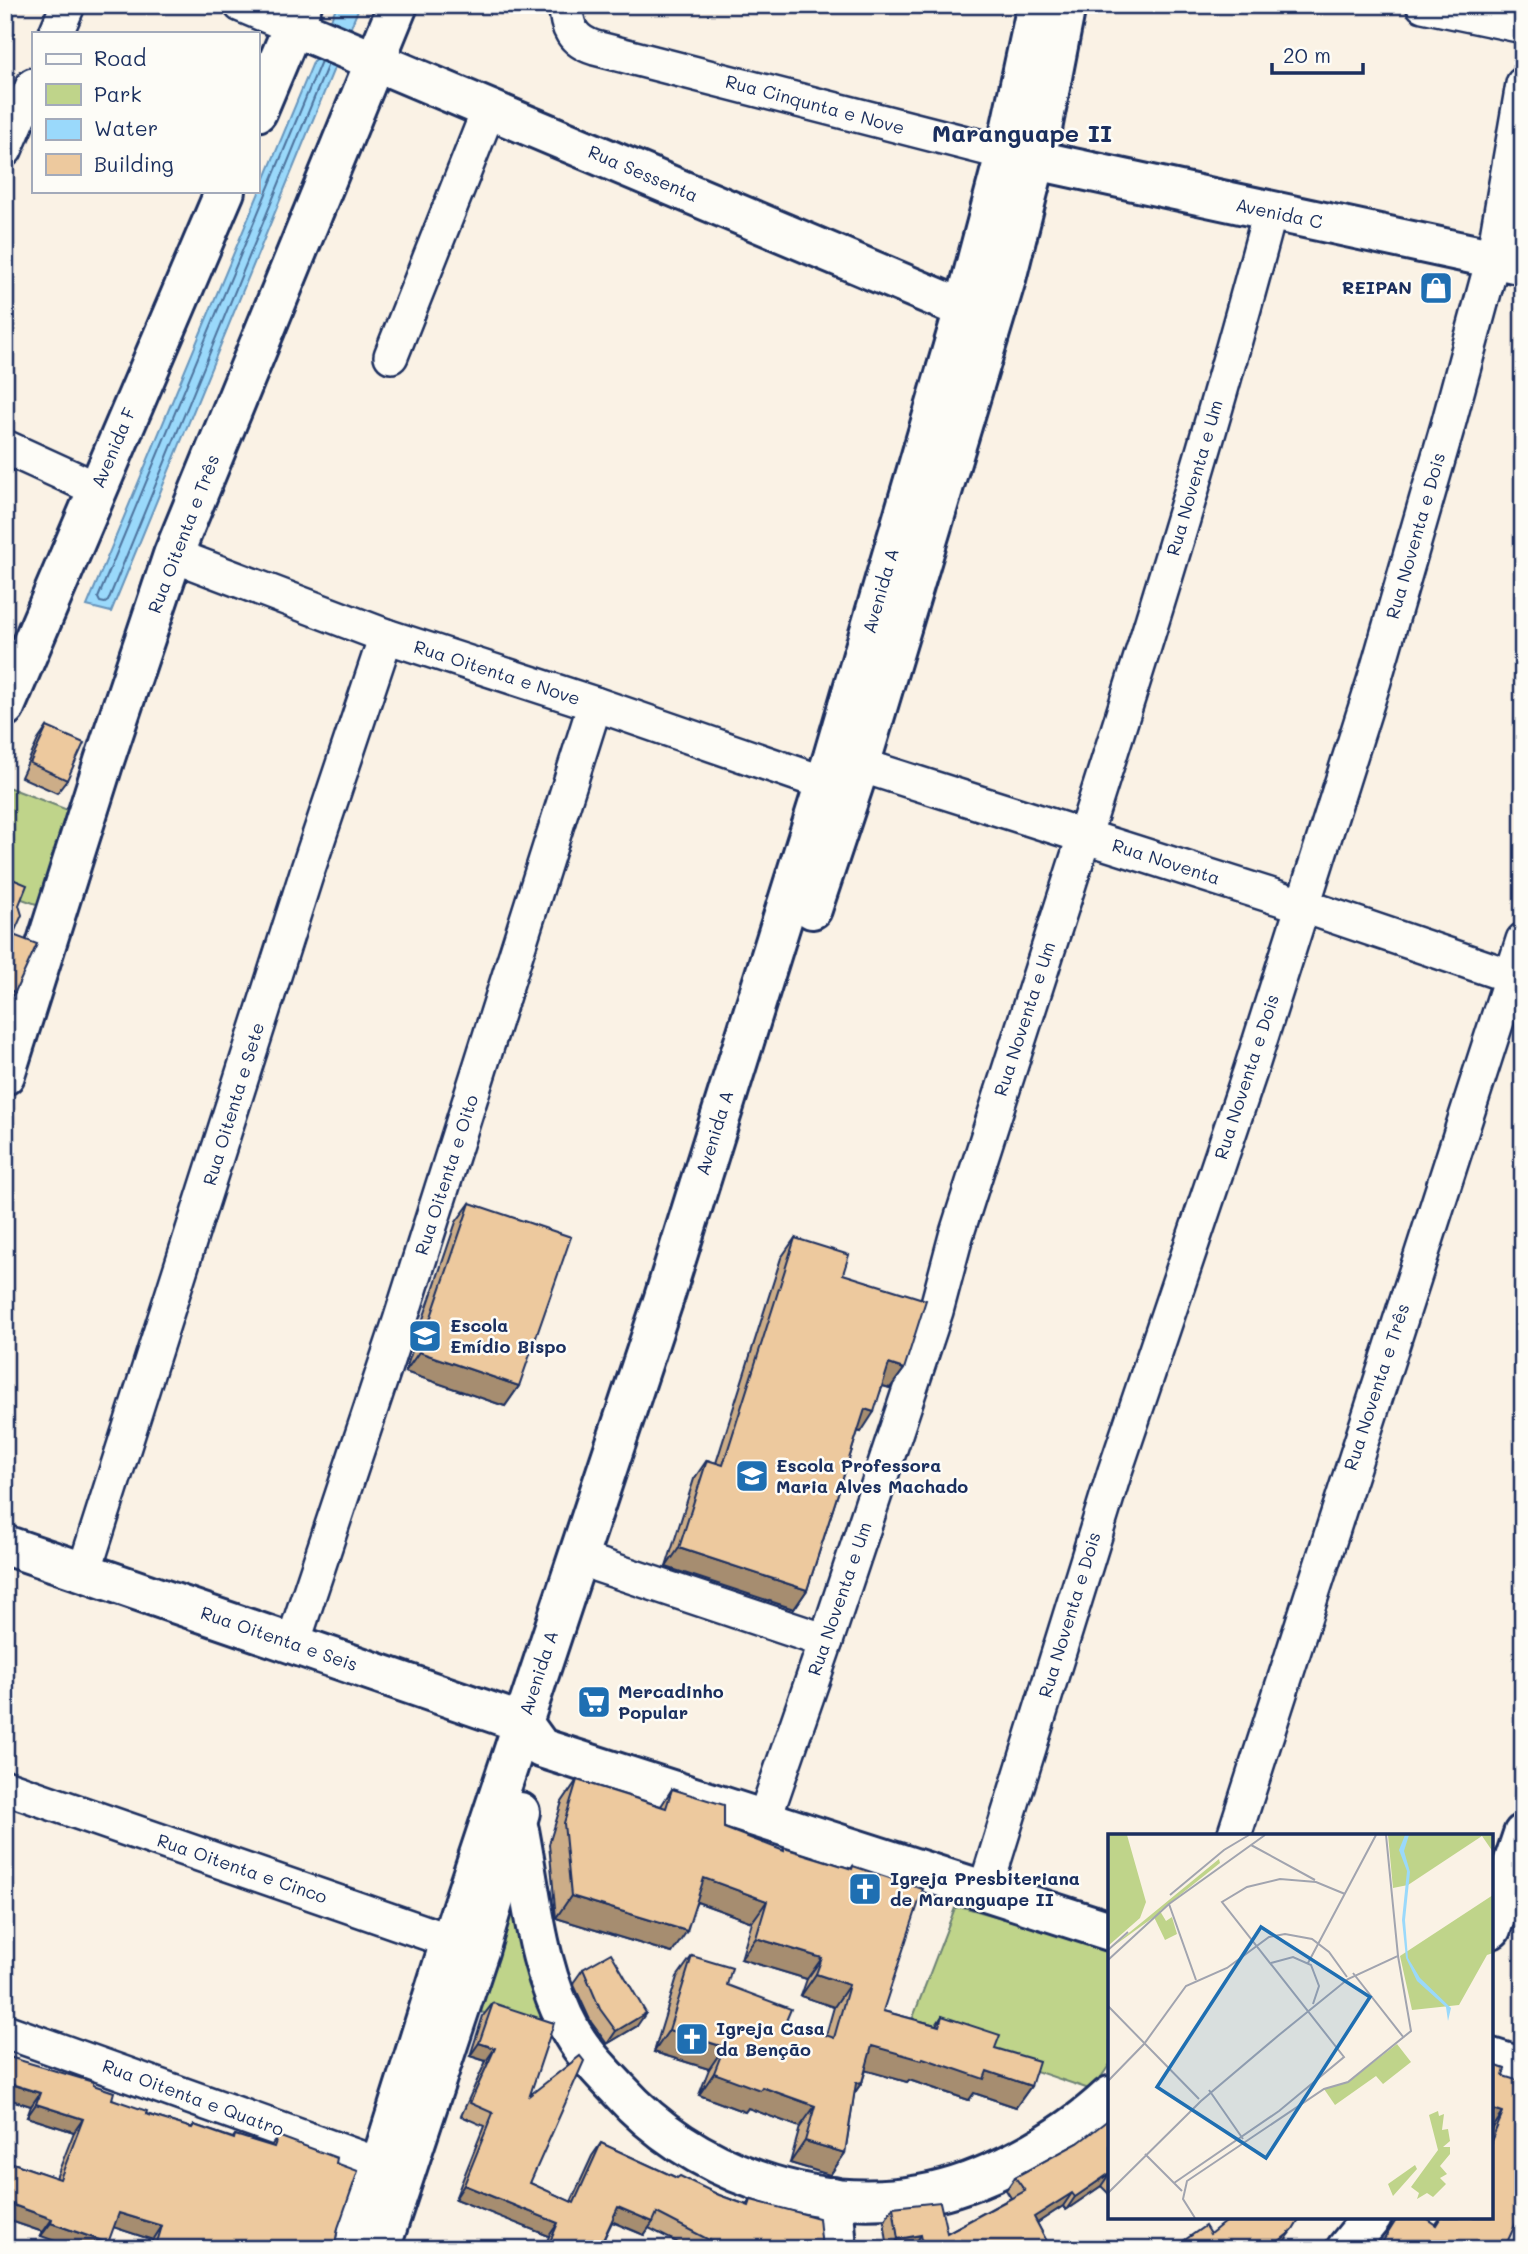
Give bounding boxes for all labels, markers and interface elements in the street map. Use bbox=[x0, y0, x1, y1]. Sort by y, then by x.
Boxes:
legend bbox=[32, 32, 259, 192]
scale bar bbox=[1272, 32, 1364, 76]
text: 20 m bbox=[1283, 41, 1331, 68]
text: Road bbox=[94, 44, 146, 71]
street label: Rua Cinqunta e Nove bbox=[723, 69, 907, 139]
text: Park bbox=[94, 80, 142, 107]
text: Water bbox=[94, 114, 158, 141]
district label: Maranguape II bbox=[932, 117, 1112, 148]
street label: Rua Sessenta bbox=[585, 139, 702, 207]
text: Building bbox=[94, 150, 174, 177]
street label: Avenida C bbox=[1234, 192, 1325, 234]
shop icon: REIPAN bbox=[1417, 269, 1455, 307]
place label: REIPAN bbox=[1342, 275, 1412, 299]
street label: Rua Noventa e Um bbox=[1160, 397, 1228, 558]
street label: Avenida F bbox=[85, 404, 141, 492]
street label: Rua Noventa e Dois bbox=[1380, 450, 1450, 622]
street label: Rua Oitenta e Três bbox=[142, 451, 224, 616]
street label: Avenida A bbox=[856, 545, 904, 636]
street label: Rua Oitenta e Nove bbox=[411, 634, 584, 710]
street label: Rua Noventa bbox=[1109, 832, 1223, 890]
street label: Rua Noventa e Um bbox=[988, 938, 1060, 1099]
street label: Rua Noventa e Dois bbox=[1208, 991, 1284, 1162]
street label: Rua Oitenta e Sete bbox=[197, 1019, 269, 1188]
street label: Avenida A bbox=[690, 1087, 738, 1178]
street label: Rua Oitenta e Oito bbox=[409, 1091, 483, 1258]
street label: Rua Noventa e Três bbox=[1338, 1300, 1414, 1473]
place label: Escola Emídio Bispo bbox=[450, 1313, 567, 1358]
school or university icon: Escola Emídio Bispo bbox=[406, 1317, 444, 1355]
place label: Escola Professora Maria Alves Machado bbox=[776, 1453, 968, 1498]
school or university icon: Escola Professora Maria Alves Machado bbox=[733, 1457, 771, 1495]
street label: Rua Noventa e Um bbox=[801, 1519, 877, 1679]
street label: Rua Noventa e Dois bbox=[1032, 1529, 1106, 1700]
street label: Rua Oitenta e Seis bbox=[198, 1600, 361, 1676]
street label: Avenida A bbox=[513, 1627, 563, 1718]
place label: Mercadinho Popular bbox=[618, 1679, 724, 1724]
supermarket icon: Mercadinho Popular bbox=[575, 1683, 613, 1721]
street label: Rua Oitenta e Cinco bbox=[154, 1828, 331, 1909]
inset map bbox=[1108, 1834, 1493, 2219]
place label: Igreja Presbiteriana de Maranguape II bbox=[890, 1866, 1080, 1911]
church icon: Igreja Presbiteriana de Maranguape II bbox=[846, 1870, 884, 1908]
place label: Igreja Casa da Benção bbox=[716, 2016, 825, 2061]
church icon: Igreja Casa da Benção bbox=[673, 2020, 711, 2058]
street label: Rua Oitenta e Quatro bbox=[99, 2053, 288, 2141]

